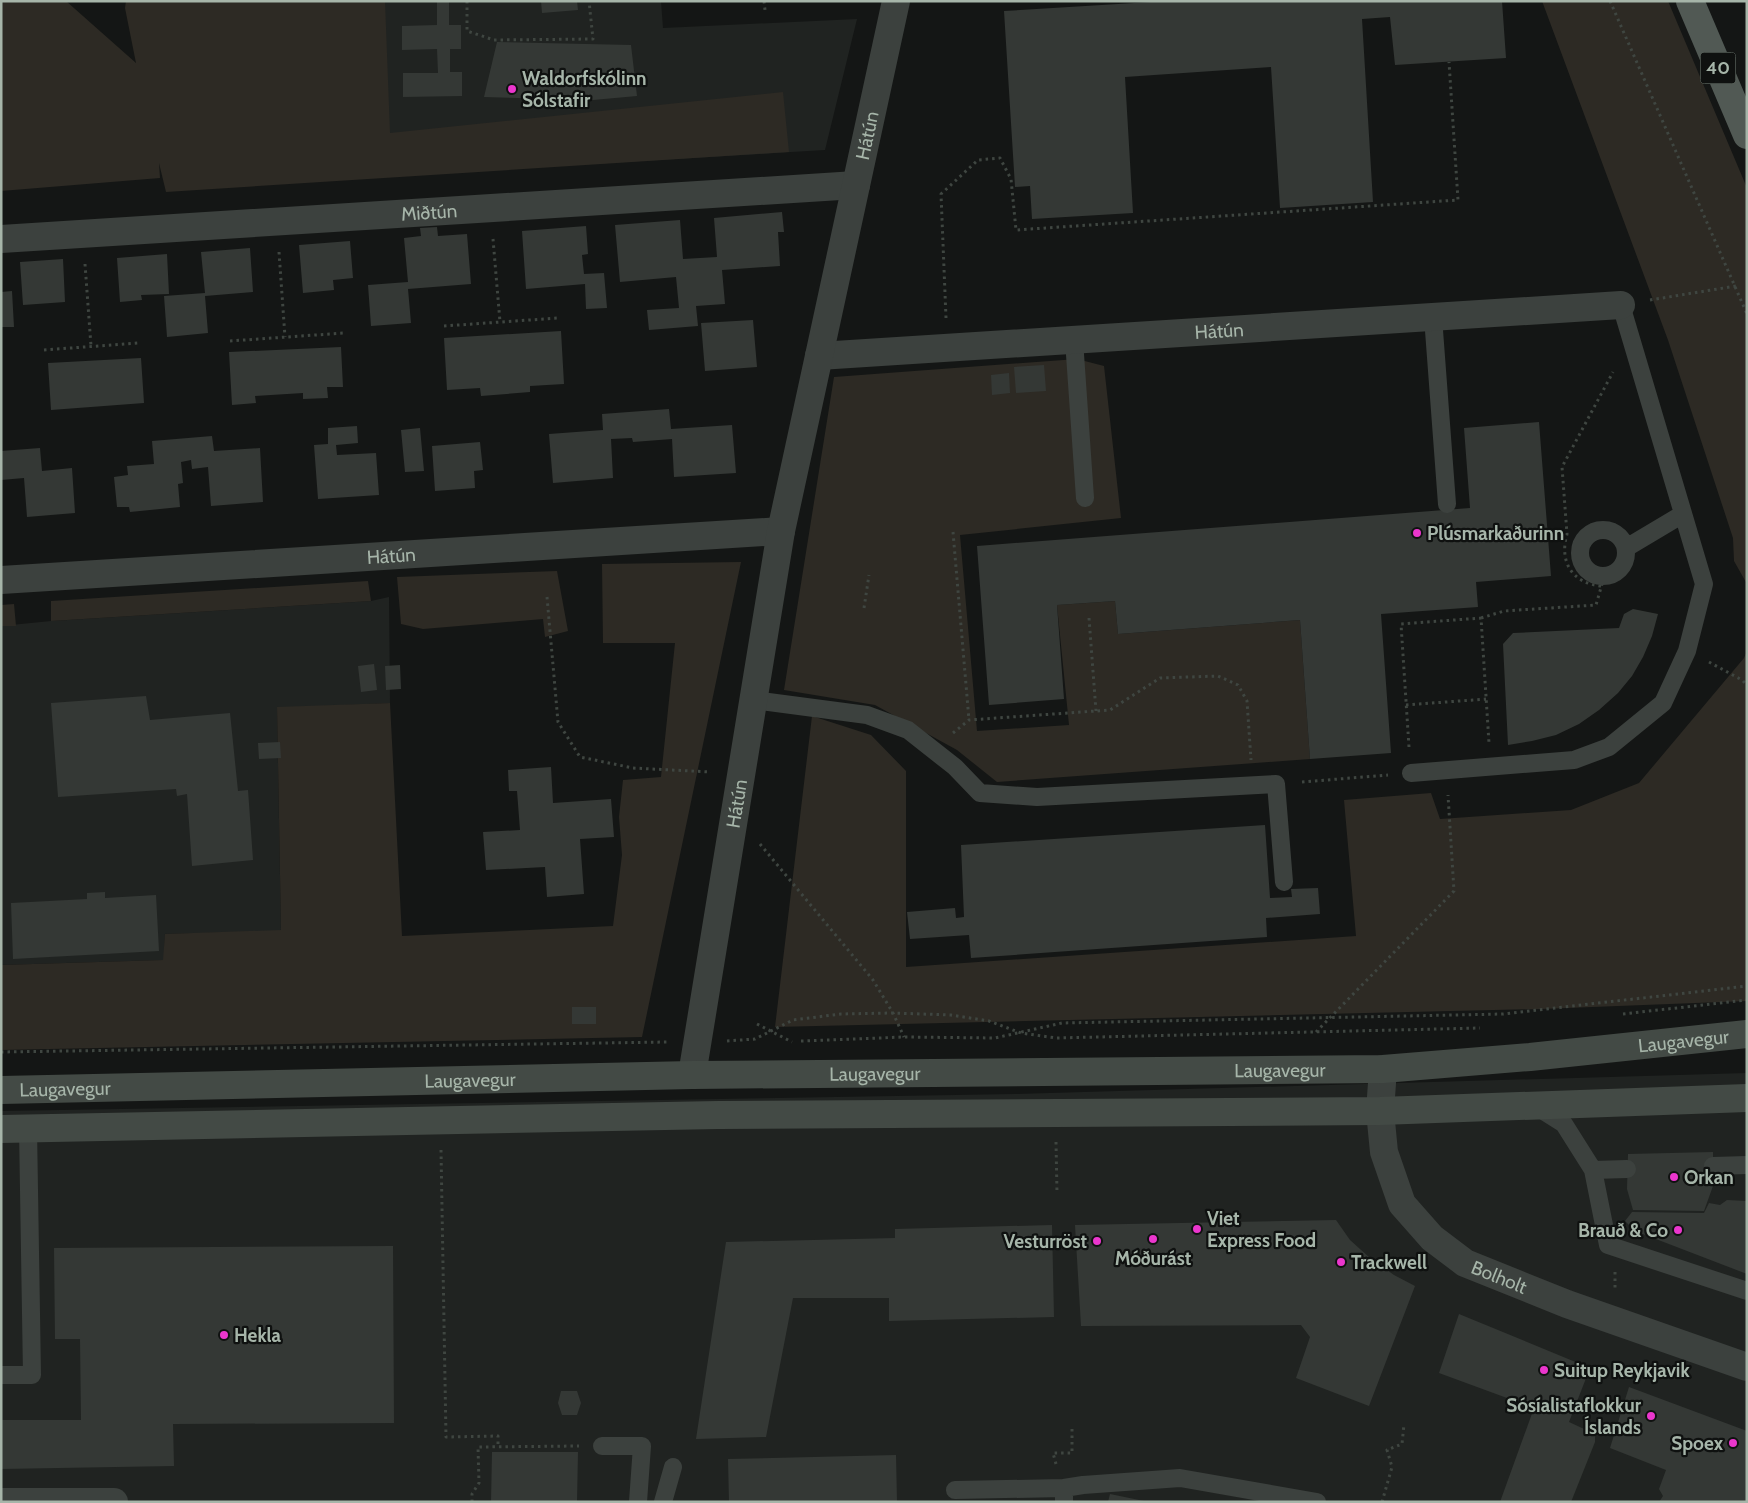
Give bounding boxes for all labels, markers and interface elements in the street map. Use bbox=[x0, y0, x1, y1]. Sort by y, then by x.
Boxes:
road number: 40 bbox=[1700, 52, 1736, 84]
place label: Waldorfskólinn Sólstafir bbox=[522, 67, 647, 112]
marker: Waldorfskólinn Sólstafir bbox=[506, 83, 518, 95]
street label: Hátún bbox=[850, 109, 883, 162]
street label: Miðtún bbox=[400, 199, 458, 225]
street label: Hátún bbox=[1194, 318, 1244, 344]
place label: Plúsmarkaðurinn bbox=[1427, 522, 1564, 545]
marker: Plúsmarkaðurinn bbox=[1411, 527, 1423, 539]
street label: Hátún bbox=[366, 542, 416, 569]
street label: Hátún bbox=[721, 777, 752, 830]
street label: Laugavegur bbox=[1637, 1024, 1730, 1057]
street label: Laugavegur bbox=[1234, 1058, 1326, 1082]
street label: Laugavegur bbox=[829, 1062, 921, 1085]
street label: Laugavegur bbox=[424, 1067, 516, 1092]
street label: Laugavegur bbox=[19, 1076, 111, 1101]
place label: Orkan bbox=[1684, 1166, 1734, 1189]
marker: Orkan bbox=[1668, 1171, 1680, 1183]
place label: Viet Express Food bbox=[1207, 1207, 1316, 1252]
place label: Brauð & Co bbox=[1578, 1219, 1668, 1242]
marker: Viet Express Food bbox=[1191, 1223, 1203, 1235]
marker: Brauð & Co bbox=[1672, 1224, 1684, 1236]
place label: Vesturröst bbox=[1004, 1230, 1087, 1253]
marker: Móðurást bbox=[1147, 1233, 1159, 1245]
marker: Vesturröst bbox=[1091, 1235, 1103, 1247]
place label: Móðurást bbox=[1115, 1247, 1192, 1270]
place label: Trackwell bbox=[1351, 1251, 1427, 1274]
street label: Bolholt bbox=[1468, 1255, 1531, 1298]
marker: Trackwell bbox=[1335, 1256, 1347, 1268]
place label: Hekla bbox=[234, 1324, 282, 1347]
marker: Hekla bbox=[218, 1329, 230, 1341]
place label: Suitup Reykjavik bbox=[1554, 1359, 1690, 1382]
marker: Suitup Reykjavik bbox=[1538, 1364, 1550, 1376]
place label: Sósíalistaflokkur Íslands bbox=[1506, 1394, 1642, 1439]
marker: Sósíalistaflokkur Íslands bbox=[1645, 1410, 1657, 1422]
place label: Spoex bbox=[1671, 1432, 1724, 1455]
marker: Spoex bbox=[1727, 1437, 1739, 1449]

